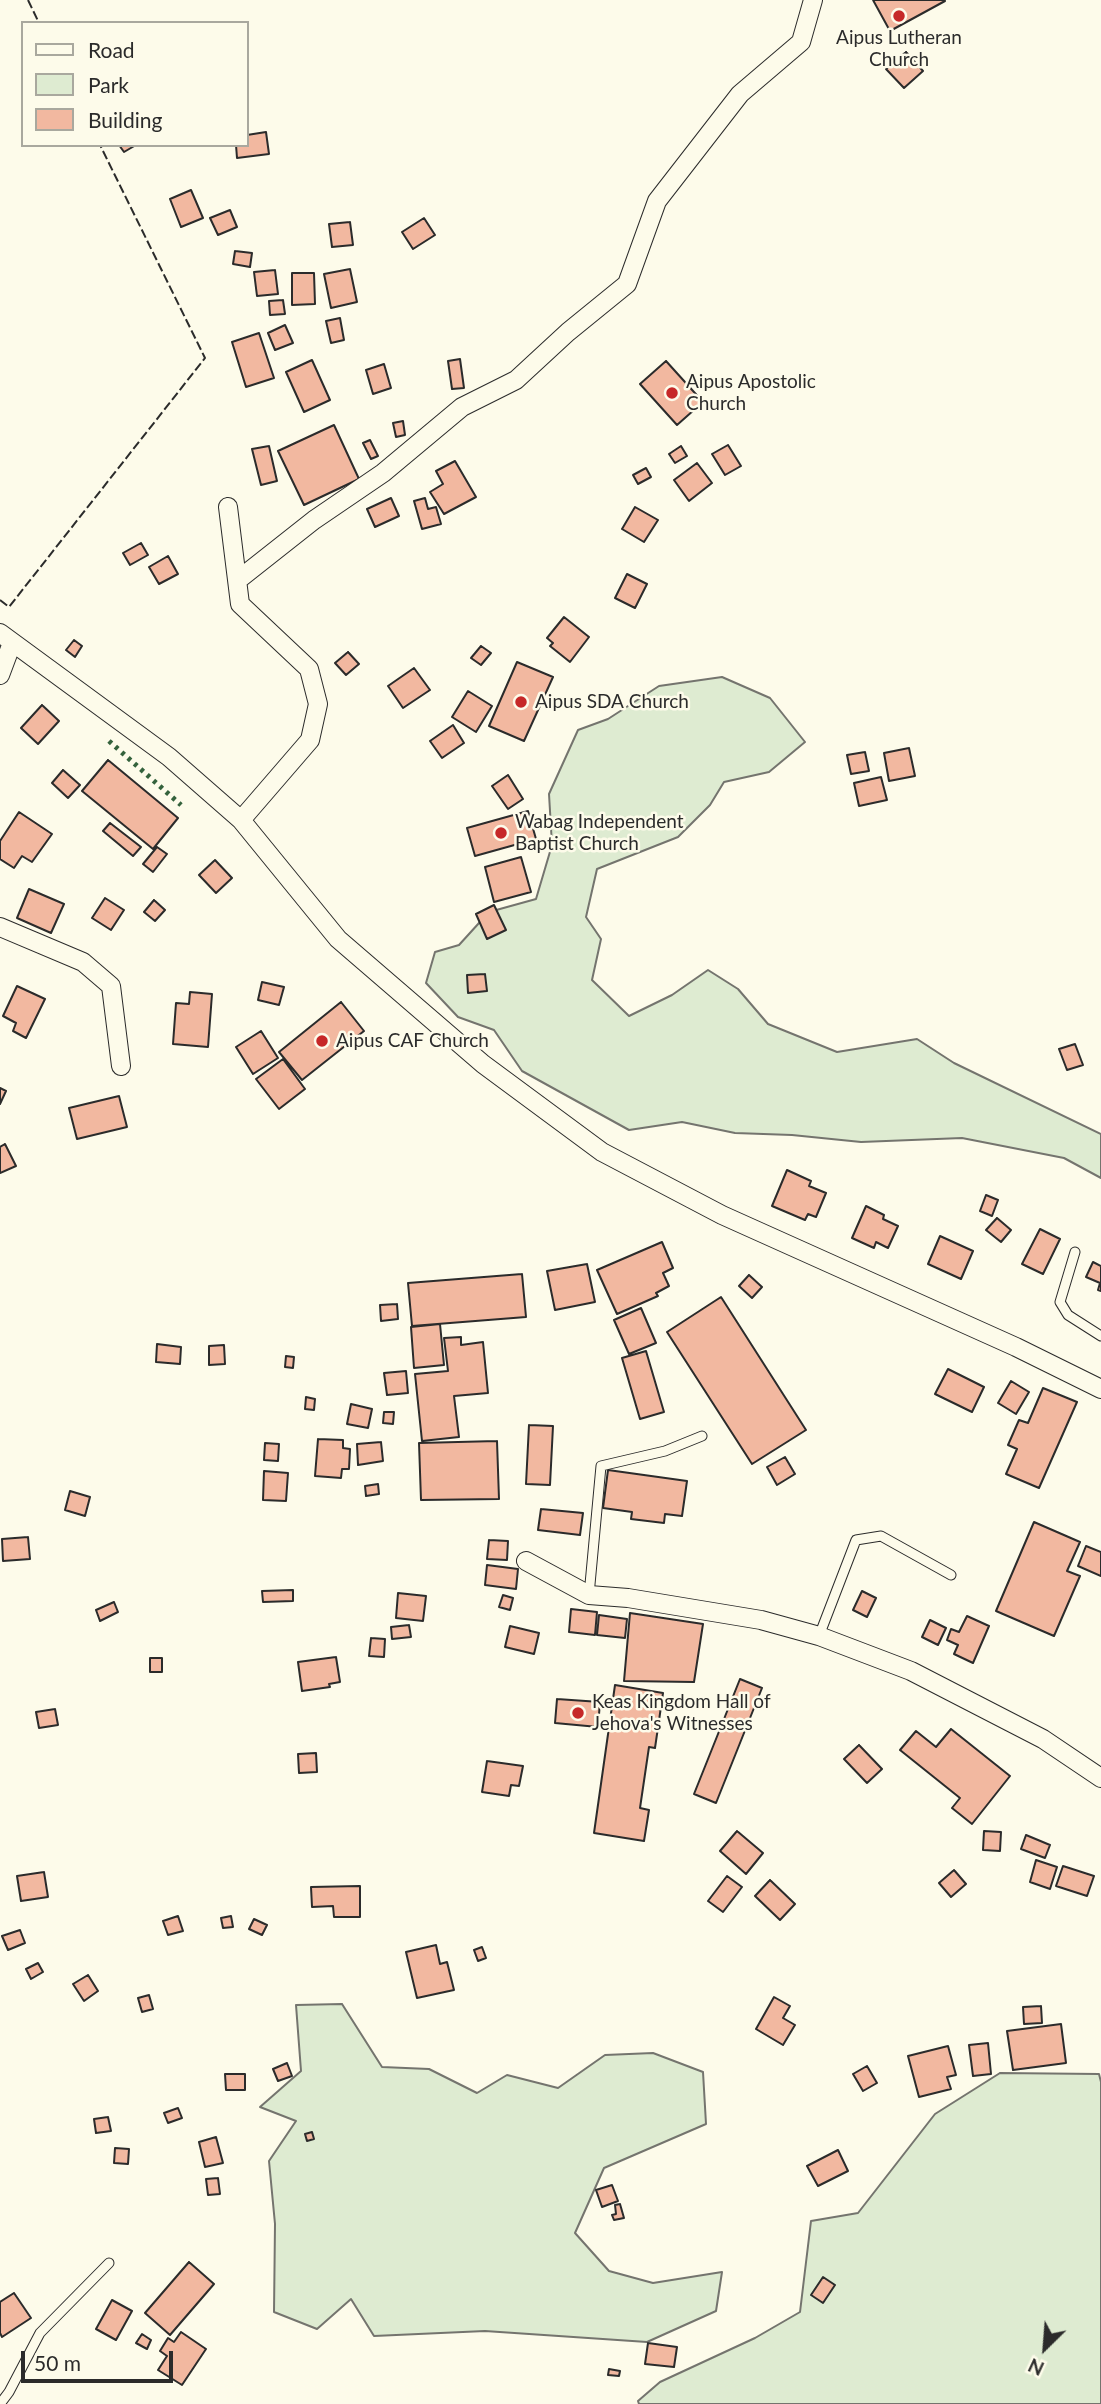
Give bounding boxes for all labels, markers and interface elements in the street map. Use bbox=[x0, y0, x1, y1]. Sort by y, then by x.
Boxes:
marker: Aipus Lutheran Church bbox=[891, 8, 907, 24]
legend bbox=[21, 21, 248, 147]
place label: Aipus Lutheran Church bbox=[836, 27, 962, 71]
text: Road bbox=[88, 37, 135, 62]
text: Park bbox=[88, 72, 129, 97]
text: Building bbox=[88, 107, 163, 132]
place label: Aipus Apostolic Church bbox=[686, 371, 816, 415]
marker: Aipus Apostolic Church bbox=[664, 385, 680, 401]
place label: Aipus SDA Church bbox=[535, 691, 689, 713]
marker: Aipus SDA Church bbox=[513, 694, 529, 710]
place label: Wabag Independent Baptist Church bbox=[515, 811, 684, 855]
marker: Wabag Independent Baptist Church bbox=[493, 825, 509, 841]
place label: Aipus CAF Church bbox=[336, 1030, 489, 1052]
marker: Aipus CAF Church bbox=[314, 1033, 330, 1049]
place label: Keas Kingdom Hall of Jehova's Witnesses bbox=[592, 1691, 771, 1735]
marker: Keas Kingdom Hall of Jehova's Witnesses bbox=[570, 1705, 586, 1721]
north arrow bbox=[1010, 2313, 1080, 2383]
scale bar bbox=[24, 2338, 177, 2382]
text: 50 m bbox=[34, 2350, 81, 2375]
text: N bbox=[1024, 2354, 1047, 2381]

